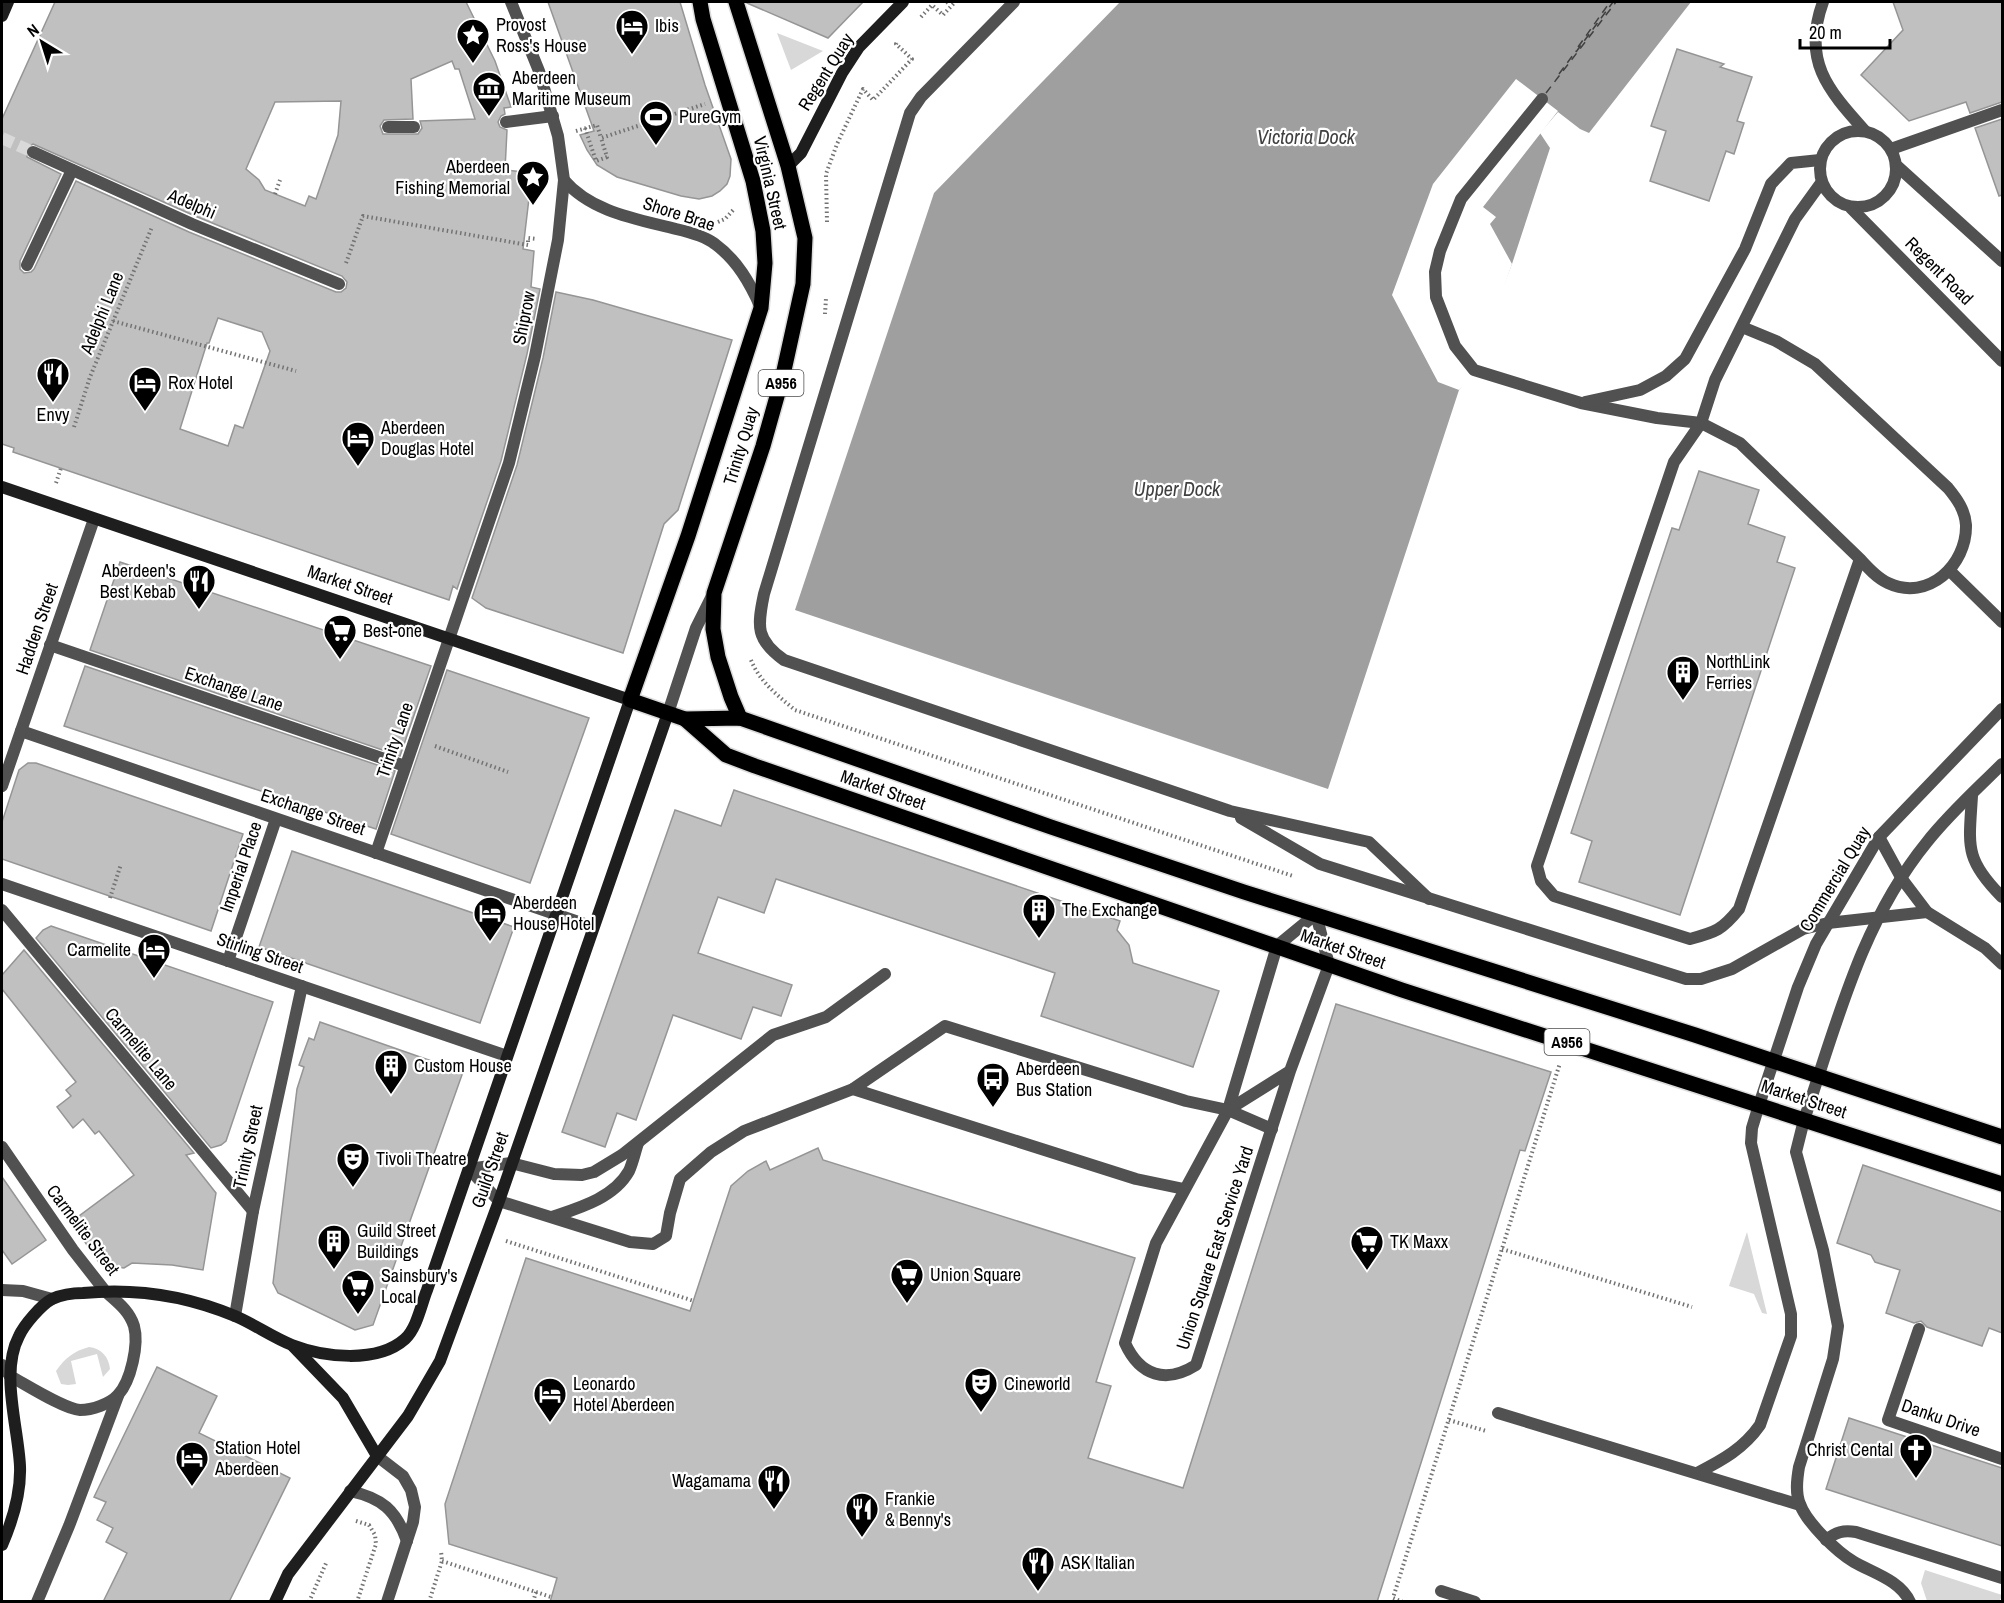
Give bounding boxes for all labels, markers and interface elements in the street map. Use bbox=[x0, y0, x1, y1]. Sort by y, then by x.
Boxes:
hotel icon: Ibis bbox=[614, 8, 650, 55]
north arrow bbox=[12, 12, 72, 72]
place label: Provost Ross's House bbox=[496, 12, 587, 58]
scale bar bbox=[1800, 12, 1890, 50]
place label: Ibis bbox=[655, 13, 679, 38]
place icon: Provost Ross's House bbox=[455, 17, 491, 64]
text: N bbox=[22, 19, 43, 42]
text: 20 m bbox=[1809, 20, 1842, 45]
street label: Regent Quay bbox=[792, 28, 860, 115]
place label: Aberdeen Maritime Museum bbox=[511, 65, 631, 111]
museum icon: Aberdeen Maritime Museum bbox=[471, 70, 507, 117]
sports icon: PureGym bbox=[638, 99, 674, 146]
place label: PureGym bbox=[679, 104, 741, 129]
water label: Victoria Dock bbox=[1257, 123, 1356, 150]
street label: Virginia Street bbox=[748, 134, 793, 232]
place label: Aberdeen Fishing Memorial bbox=[395, 154, 510, 200]
place icon: Aberdeen Fishing Memorial bbox=[515, 159, 551, 206]
street label: Adelphi bbox=[163, 182, 220, 225]
street label: Shore Brae bbox=[640, 190, 719, 237]
street label: Regent Road bbox=[1900, 231, 1979, 310]
street label: Adelphi Lane bbox=[73, 268, 129, 359]
street label: Shiprow bbox=[506, 289, 541, 347]
restaurant icon: Envy bbox=[35, 356, 71, 403]
hotel icon: Rox Hotel bbox=[127, 365, 163, 412]
place label: Rox Hotel bbox=[168, 370, 233, 395]
road number: A956 bbox=[758, 370, 804, 396]
place label: Envy bbox=[37, 402, 70, 427]
street label: Trinity Quay bbox=[717, 403, 764, 488]
place label: Aberdeen Douglas Hotel bbox=[380, 415, 474, 461]
hotel icon: Aberdeen Douglas Hotel bbox=[340, 420, 376, 467]
water label: Upper Dock bbox=[1134, 475, 1221, 502]
place label: Aberdeen's Best Kebab bbox=[100, 558, 176, 604]
street label: Market Street bbox=[304, 558, 396, 611]
restaurant icon: Aberdeen's Best Kebab bbox=[181, 563, 217, 610]
street label: Hadden Street bbox=[9, 580, 64, 678]
supermarket icon: Best-one bbox=[322, 613, 358, 660]
place label: Best-one bbox=[363, 618, 422, 643]
place label: NorthLink Ferries bbox=[1706, 649, 1771, 695]
building icon: NorthLink Ferries bbox=[1665, 654, 1701, 701]
street label: Exchange Lane bbox=[182, 660, 287, 717]
street label: Trinity Lane bbox=[370, 699, 419, 781]
street label: Market Street bbox=[837, 763, 929, 816]
street label: Exchange Street bbox=[257, 782, 369, 841]
street label: Imperial Place bbox=[213, 818, 268, 916]
street label: Commercial Quay bbox=[1793, 821, 1876, 936]
place label: Aberdeen House Hotel bbox=[512, 890, 594, 936]
building icon: The Exchange bbox=[1021, 892, 1057, 939]
hotel icon: Aberdeen House Hotel bbox=[472, 895, 508, 942]
place label: The Exchange bbox=[1062, 897, 1157, 922]
street label: Market Street bbox=[1297, 922, 1389, 975]
street label: Stirling Street bbox=[213, 926, 307, 979]
hotel icon: Carmelite bbox=[136, 932, 172, 979]
place label: Carmelite bbox=[67, 937, 131, 962]
street label: Carmelite Lane bbox=[99, 1002, 183, 1095]
road number: A956 bbox=[1544, 1029, 1590, 1055]
building icon: Custom House bbox=[373, 1048, 409, 1095]
place label: Custom House bbox=[414, 1053, 512, 1078]
place label: Aberdeen Bus Station bbox=[1015, 1056, 1092, 1102]
bus stop icon: Aberdeen Bus Station bbox=[975, 1061, 1011, 1108]
street label: Market Street bbox=[1758, 1073, 1850, 1124]
street label: Trinity Street bbox=[226, 1103, 269, 1191]
street label: Guild Street bbox=[465, 1129, 514, 1211]
theatre icon: Tivoli Theatre bbox=[335, 1141, 371, 1188]
street label: Union Square East Service Yard bbox=[1170, 1143, 1259, 1353]
place label: Tivoli Theatre bbox=[376, 1146, 467, 1171]
street label: Carmelite Street bbox=[41, 1179, 126, 1280]
place label: Guild Street Buildings bbox=[357, 1218, 436, 1264]
building icon: Guild Street Buildings bbox=[316, 1223, 352, 1270]
supermarket icon: TK Maxx bbox=[1349, 1224, 1385, 1271]
place label: TK Maxx bbox=[1390, 1229, 1449, 1254]
supermarket icon: Union Square bbox=[889, 1257, 925, 1304]
place label: Union Square bbox=[930, 1262, 1021, 1287]
place label: Sainsbury's Local bbox=[381, 1263, 458, 1309]
supermarket icon: Sainsbury's Local bbox=[340, 1268, 376, 1315]
theatre icon: Cineworld bbox=[963, 1366, 999, 1413]
place label: Leonardo Hotel Aberdeen bbox=[573, 1371, 675, 1417]
place label: Cineworld bbox=[1004, 1371, 1070, 1396]
hotel icon: Leonardo Hotel Aberdeen bbox=[532, 1376, 568, 1423]
street label: Danku Drive bbox=[1898, 1392, 1984, 1443]
church icon: Christ Cental bbox=[1898, 1432, 1934, 1479]
place label: Station Hotel Aberdeen bbox=[214, 1435, 300, 1481]
place label: Christ Cental bbox=[1807, 1437, 1893, 1462]
hotel icon: Station Hotel Aberdeen bbox=[174, 1440, 210, 1487]
restaurant icon: Wagamama bbox=[756, 1463, 792, 1510]
place label: Wagamama bbox=[672, 1468, 751, 1493]
place label: Frankie & Benny's bbox=[885, 1486, 951, 1532]
restaurant icon: Frankie & Benny's bbox=[844, 1491, 880, 1538]
restaurant icon: ASK Italian bbox=[1020, 1545, 1056, 1592]
place label: ASK Italian bbox=[1060, 1550, 1135, 1575]

